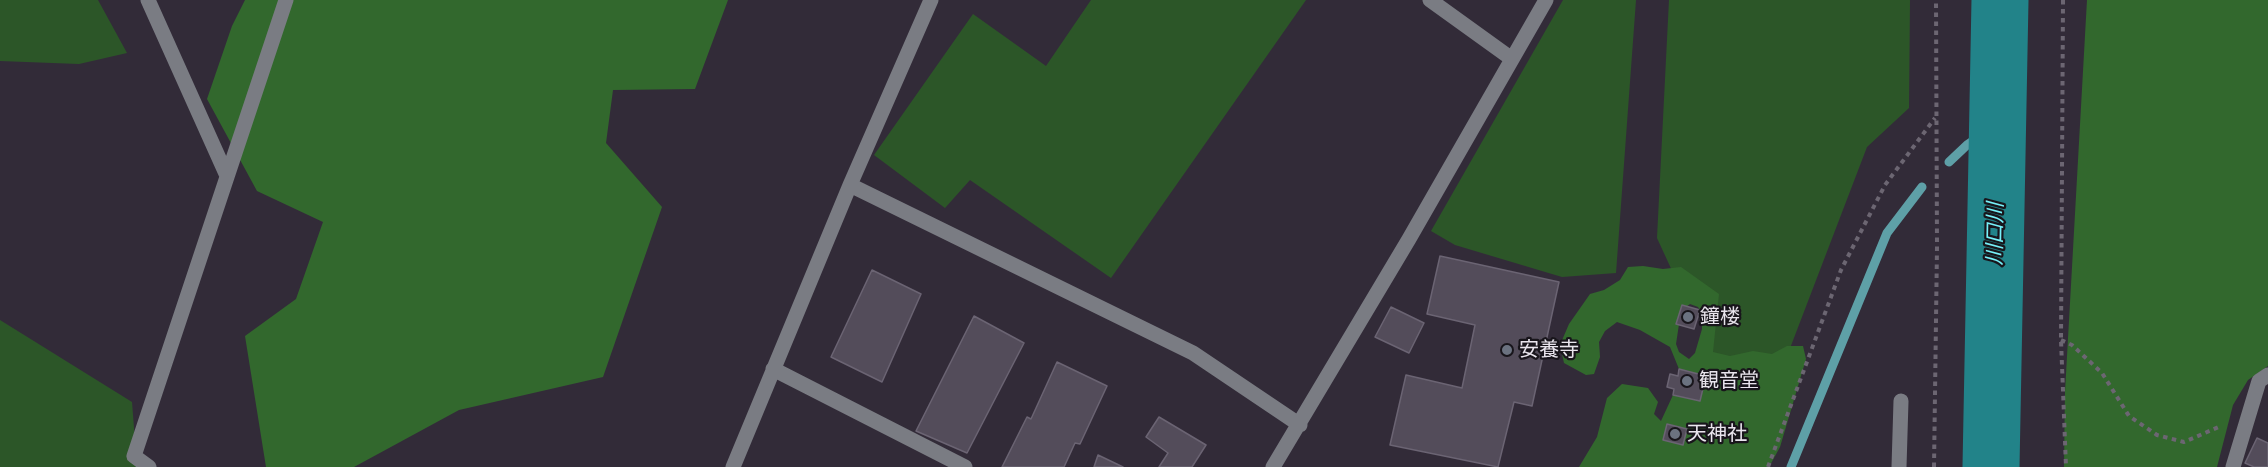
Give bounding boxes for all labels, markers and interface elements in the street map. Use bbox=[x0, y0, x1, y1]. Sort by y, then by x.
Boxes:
water label: 川口川 bbox=[1983, 202, 2009, 266]
place label: 鐘楼 bbox=[1700, 305, 1740, 329]
marker: 鐘楼 bbox=[1681, 310, 1695, 324]
place label: 安養寺 bbox=[1519, 338, 1579, 362]
marker: 安養寺 bbox=[1500, 343, 1514, 357]
place label: 観音堂 bbox=[1699, 369, 1759, 393]
marker: 観音堂 bbox=[1680, 374, 1694, 388]
place label: 天神社 bbox=[1687, 422, 1747, 446]
marker: 天神社 bbox=[1668, 427, 1682, 441]

